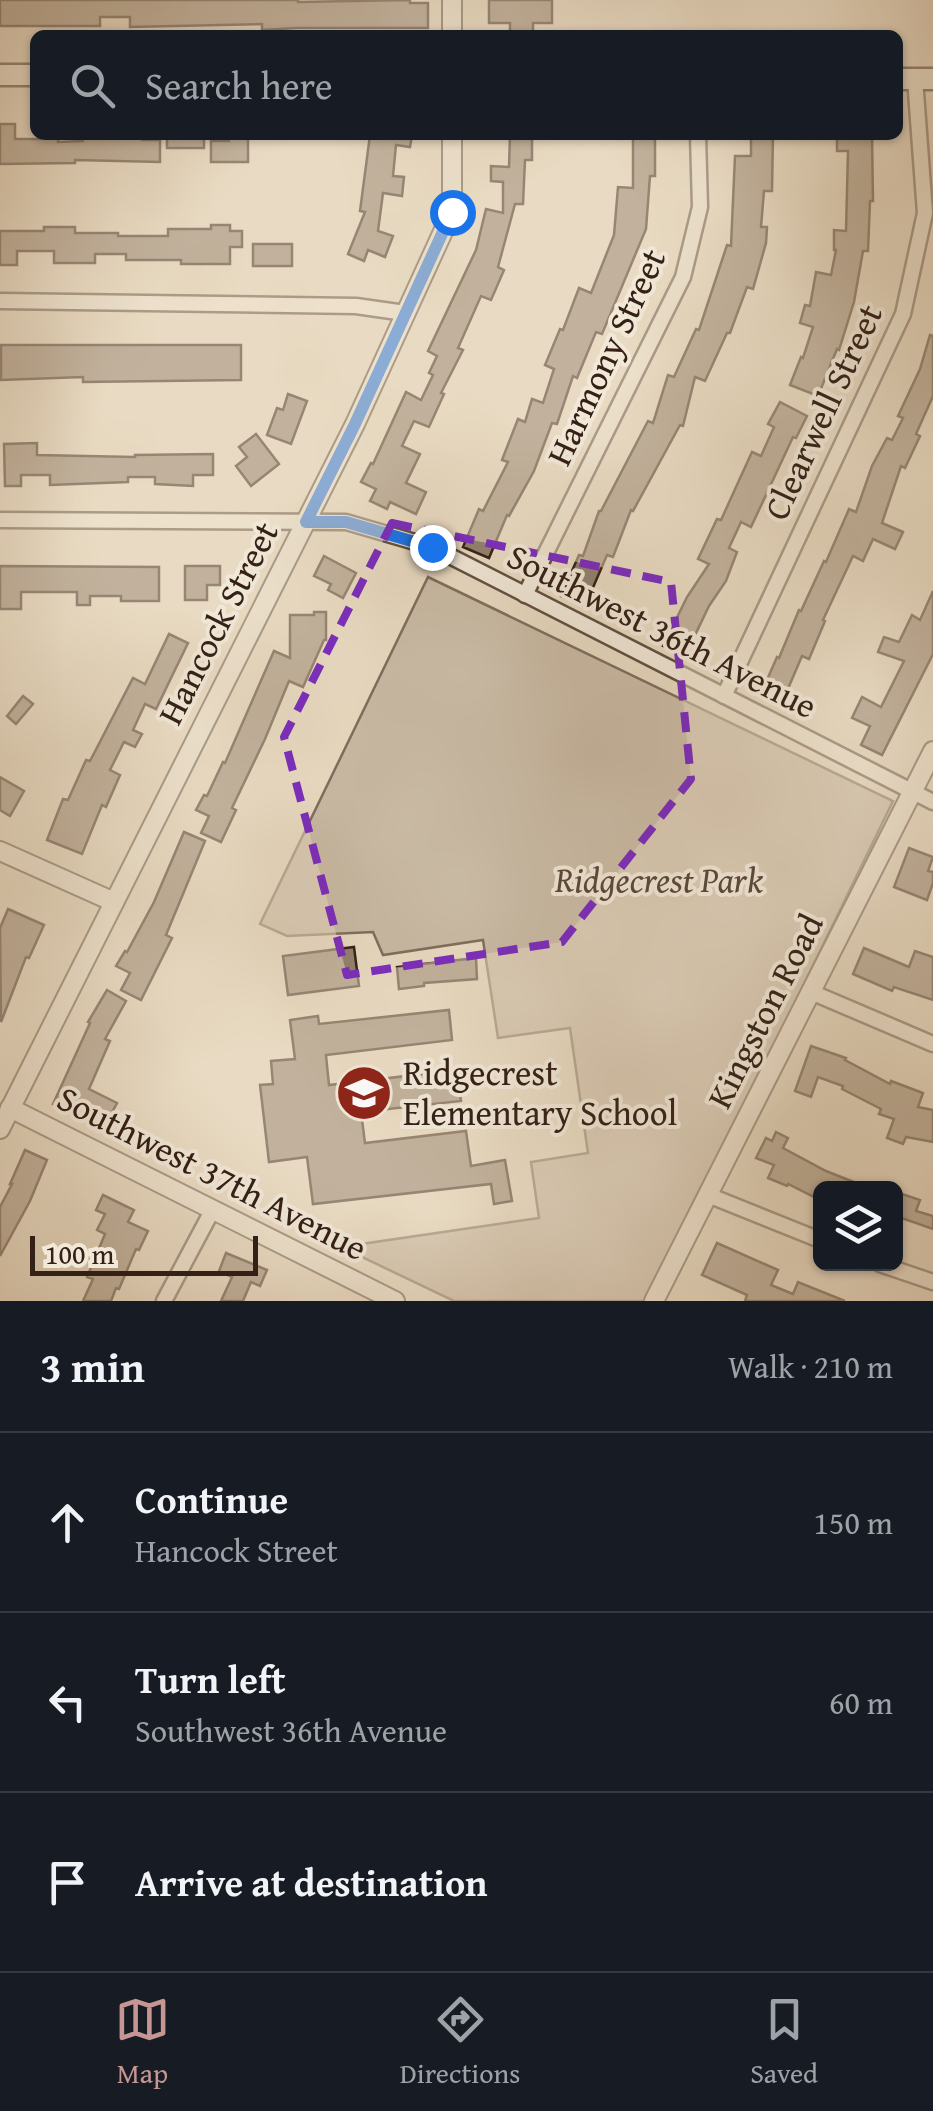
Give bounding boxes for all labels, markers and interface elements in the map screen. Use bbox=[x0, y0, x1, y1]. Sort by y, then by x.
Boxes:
search box bbox=[30, 30, 903, 140]
text: Search here bbox=[145, 57, 333, 113]
icon: search bbox=[65, 58, 120, 113]
route start bbox=[430, 190, 476, 236]
street label: Harmony Street bbox=[533, 240, 678, 474]
street label: Clearwell Street bbox=[750, 296, 895, 528]
street label: Hancock Street bbox=[144, 512, 291, 733]
route end bbox=[410, 525, 456, 571]
street label: Southwest 36th Avenue bbox=[499, 530, 826, 731]
park label: Ridgecrest Park bbox=[554, 854, 764, 905]
street label: Kingston Road bbox=[694, 904, 836, 1117]
place label: Ridgecrest Elementary School bbox=[403, 1047, 678, 1138]
school or university icon: Ridgecrest Elementary School bbox=[334, 1063, 394, 1123]
street label: Southwest 37th Avenue bbox=[49, 1072, 376, 1273]
map controls bbox=[813, 1181, 903, 1271]
button: layers bbox=[813, 1181, 903, 1271]
scale bar bbox=[30, 1231, 258, 1276]
text: 100 m bbox=[45, 1233, 114, 1274]
text: 3 min bbox=[40, 1336, 145, 1397]
text: Walk · 210 m bbox=[728, 1343, 893, 1390]
text: Continue bbox=[135, 1471, 288, 1527]
icon: ahead bbox=[40, 1495, 95, 1550]
text: 150 m bbox=[814, 1499, 893, 1546]
text: Hancock Street bbox=[135, 1527, 338, 1574]
text: Turn left bbox=[135, 1651, 286, 1707]
icon: left bbox=[40, 1675, 95, 1730]
text: 60 m bbox=[829, 1679, 893, 1726]
text: Southwest 36th Avenue bbox=[135, 1707, 447, 1754]
text: Arrive at destination bbox=[135, 1854, 488, 1910]
icon: arrive bbox=[40, 1855, 95, 1910]
tab: Map bbox=[115, 1992, 170, 2093]
tab: Directions bbox=[400, 1992, 520, 2093]
tab: Saved bbox=[750, 1992, 818, 2093]

